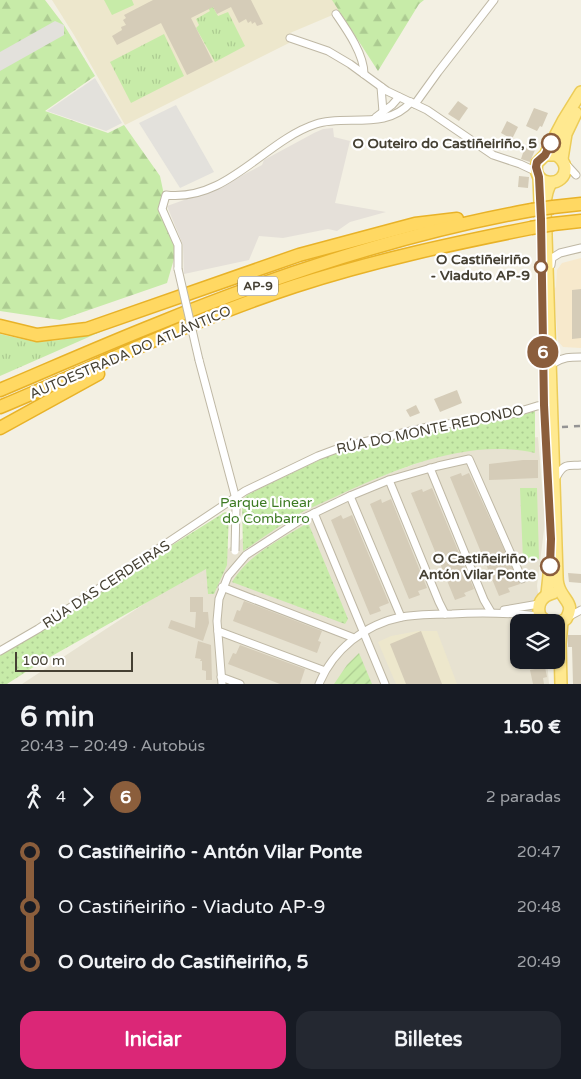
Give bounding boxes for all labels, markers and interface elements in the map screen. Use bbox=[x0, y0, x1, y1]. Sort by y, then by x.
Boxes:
marker: O Outeiro do Castiñeiriño, 5 bbox=[541, 133, 561, 153]
place label: O Outeiro do Castiñeiriño, 5 bbox=[352, 135, 537, 152]
place label: O Castiñeiriño - Viaduto AP-9 bbox=[431, 251, 530, 284]
marker: O Castiñeiriño - Viaduto AP-9 bbox=[534, 260, 548, 274]
road number: AP-9 bbox=[238, 276, 278, 296]
street label: AUTOESTRADA DO ATLÁNTICO bbox=[27, 302, 233, 403]
line badge: 6 bbox=[527, 336, 559, 368]
text: 6 bbox=[537, 341, 549, 363]
street label: RÚA DO MONTE REDONDO bbox=[335, 401, 525, 458]
park label: Parque Linear do Combarro bbox=[220, 494, 313, 527]
street label: RÚA DAS CERDEIRAS bbox=[39, 537, 173, 632]
place label: O Castiñeiriño - Antón Vilar Ponte bbox=[419, 550, 536, 583]
marker: O Castiñeiriño - Antón Vilar Ponte bbox=[540, 556, 560, 576]
map controls bbox=[510, 614, 565, 669]
button: layers bbox=[510, 614, 565, 669]
scale bar bbox=[15, 649, 132, 672]
text: 100 m bbox=[22, 652, 65, 669]
text: 6 min bbox=[20, 700, 95, 734]
text: 1.50 € bbox=[502, 716, 561, 738]
text: 20:43 – 20:49 · Autobús bbox=[20, 736, 205, 756]
icon: walk bbox=[20, 783, 48, 811]
icon: forward bbox=[74, 783, 102, 811]
text: 6 bbox=[120, 786, 131, 808]
text: 4 bbox=[56, 787, 66, 807]
text: 2 paradas bbox=[486, 787, 561, 807]
text: O Castiñeiriño - Antón Vilar Ponte bbox=[58, 841, 362, 863]
text: 20:47 bbox=[517, 842, 561, 862]
text: O Castiñeiriño - Viaduto AP-9 bbox=[58, 896, 325, 918]
text: 20:48 bbox=[517, 897, 561, 917]
text: O Outeiro do Castiñeiriño, 5 bbox=[58, 951, 309, 973]
text: 20:49 bbox=[517, 952, 561, 972]
button: Iniciar bbox=[20, 1011, 286, 1069]
button: Billetes bbox=[296, 1011, 561, 1069]

